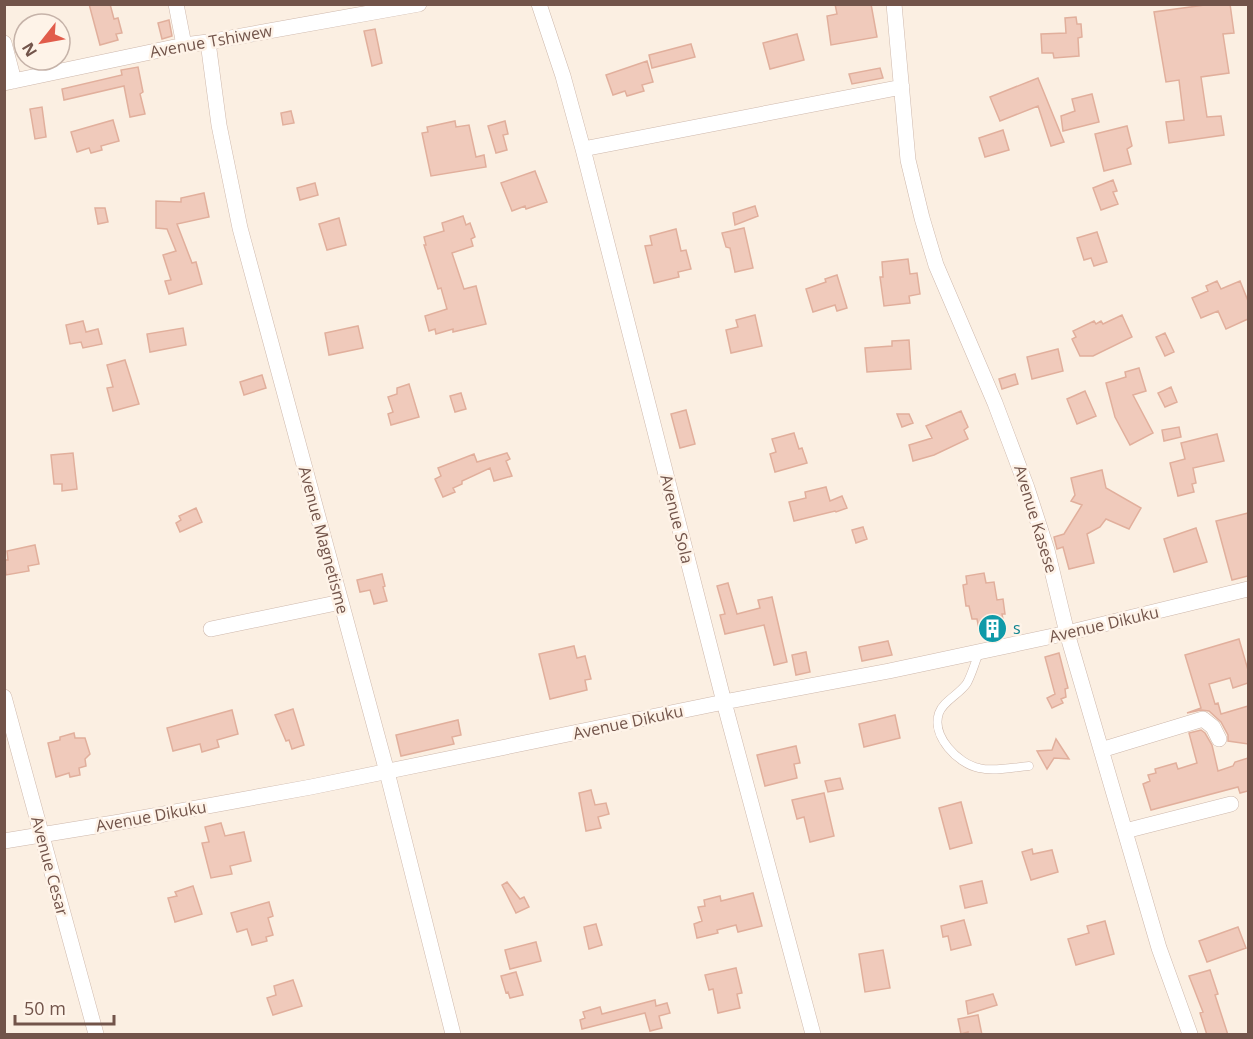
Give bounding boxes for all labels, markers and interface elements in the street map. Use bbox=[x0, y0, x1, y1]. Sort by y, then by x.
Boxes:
north arrow bbox=[12, 12, 72, 72]
street label: Avenue Tshiwew bbox=[148, 19, 275, 63]
text: N bbox=[16, 38, 42, 61]
street label: Avenue Kasese bbox=[1009, 462, 1063, 576]
street label: Avenue Magnetisme bbox=[294, 464, 354, 616]
street label: Avenue Sola bbox=[655, 472, 699, 566]
street label: Avenue Dikuku bbox=[1047, 601, 1161, 647]
building icon: s bbox=[976, 612, 1008, 644]
place label: s bbox=[1013, 617, 1021, 639]
street label: Avenue Dikuku bbox=[571, 700, 685, 744]
street label: Avenue Dikuku bbox=[94, 795, 208, 837]
street label: Avenue Cesar bbox=[26, 814, 74, 919]
scale bar bbox=[15, 988, 114, 1026]
text: 50 m bbox=[24, 996, 66, 1020]

